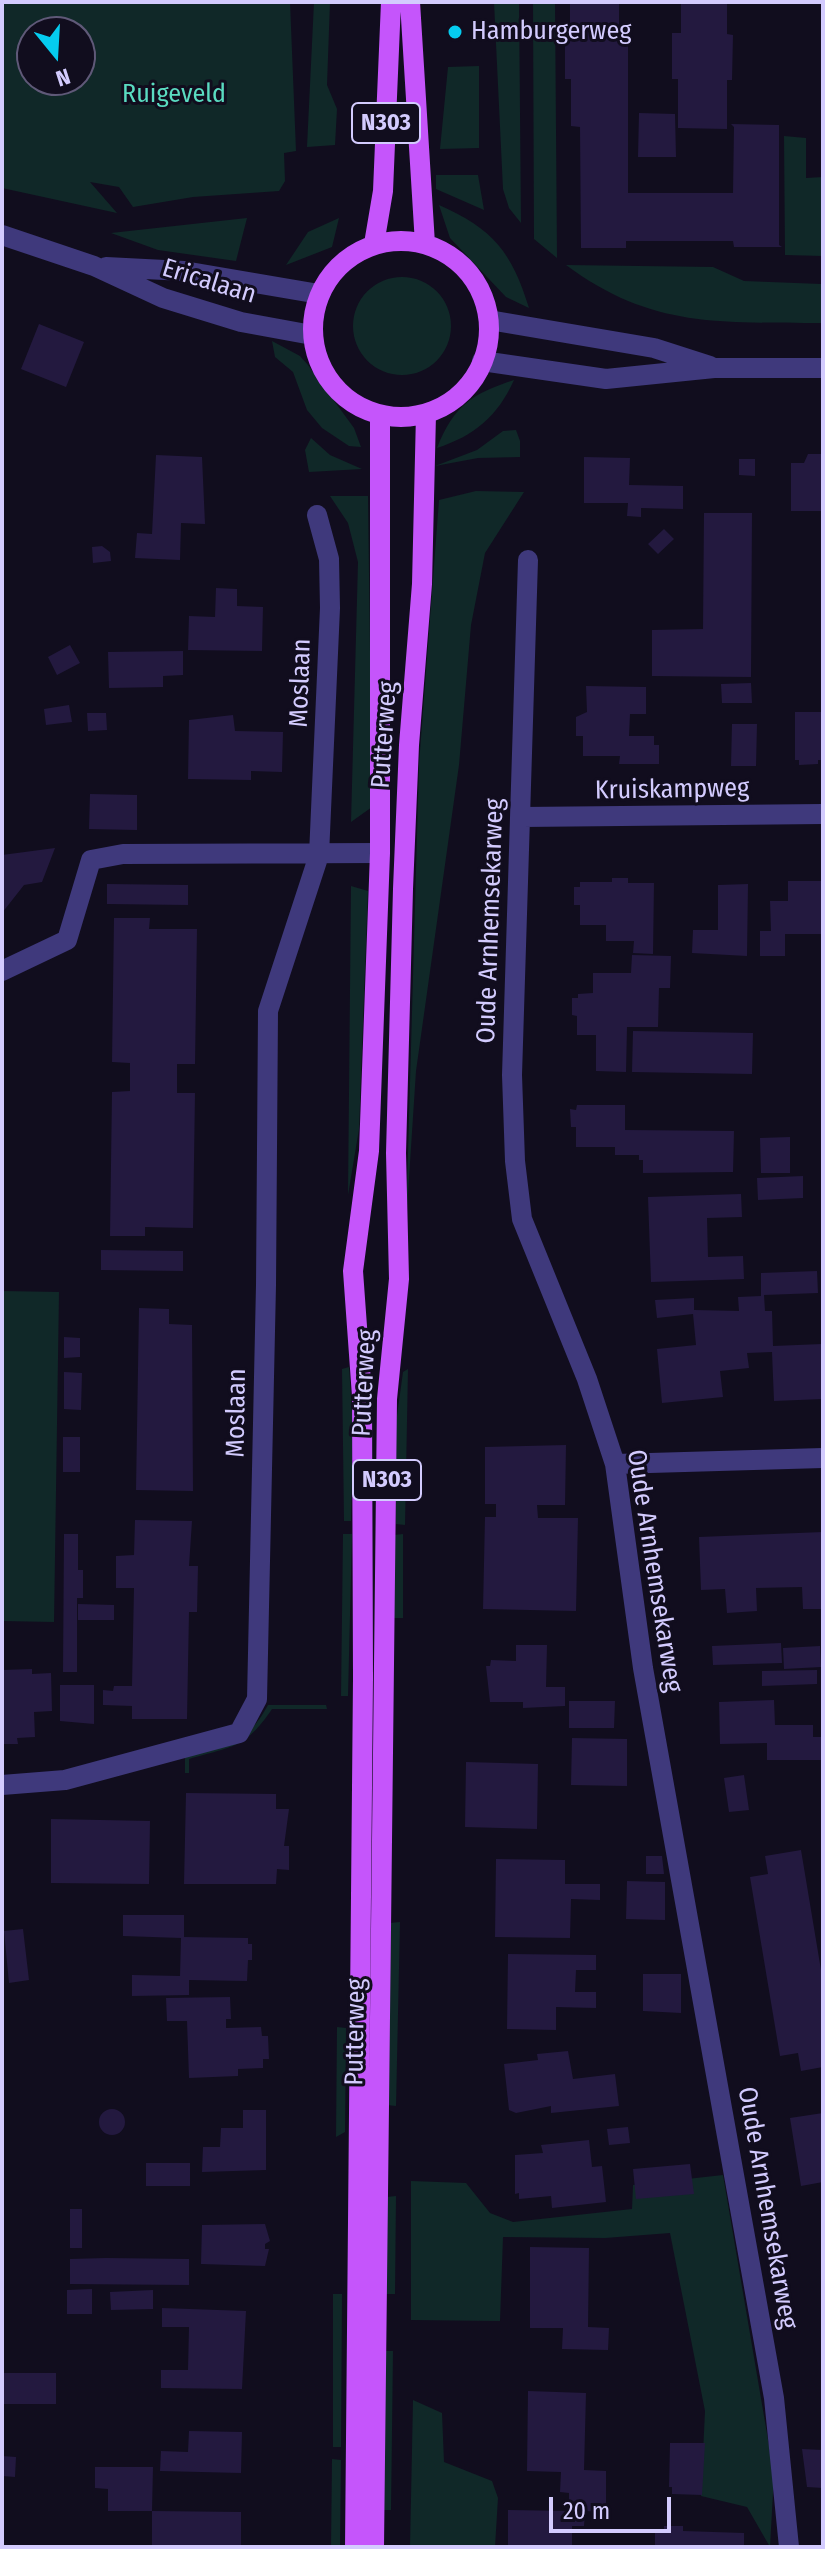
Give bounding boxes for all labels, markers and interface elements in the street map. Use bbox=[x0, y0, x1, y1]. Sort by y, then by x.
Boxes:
north arrow bbox=[16, 16, 96, 96]
place label: Hamburgerweg bbox=[471, 16, 631, 48]
marker: Hamburgerweg bbox=[446, 23, 464, 41]
text: N bbox=[53, 63, 73, 92]
park label: Ruigeveld bbox=[122, 79, 226, 111]
road number: N303 bbox=[352, 103, 420, 143]
street label: Ericalaan bbox=[158, 253, 260, 311]
street label: Moslaan bbox=[284, 638, 318, 728]
street label: Putterweg bbox=[366, 680, 404, 790]
street label: Kruiskampweg bbox=[595, 773, 749, 807]
street label: Oude Arnhemsekarweg bbox=[471, 798, 511, 1044]
street label: Putterweg bbox=[347, 1329, 383, 1437]
street label: Moslaan bbox=[221, 1368, 253, 1458]
street label: Oude Arnhemsekarweg bbox=[619, 1447, 689, 1695]
road number: N303 bbox=[353, 1460, 421, 1500]
street label: Putterweg bbox=[339, 1978, 373, 2086]
street label: Oude Arnhemsekarweg bbox=[730, 2084, 804, 2332]
scale bar bbox=[553, 2481, 675, 2531]
text: 20 m bbox=[563, 2497, 610, 2525]

